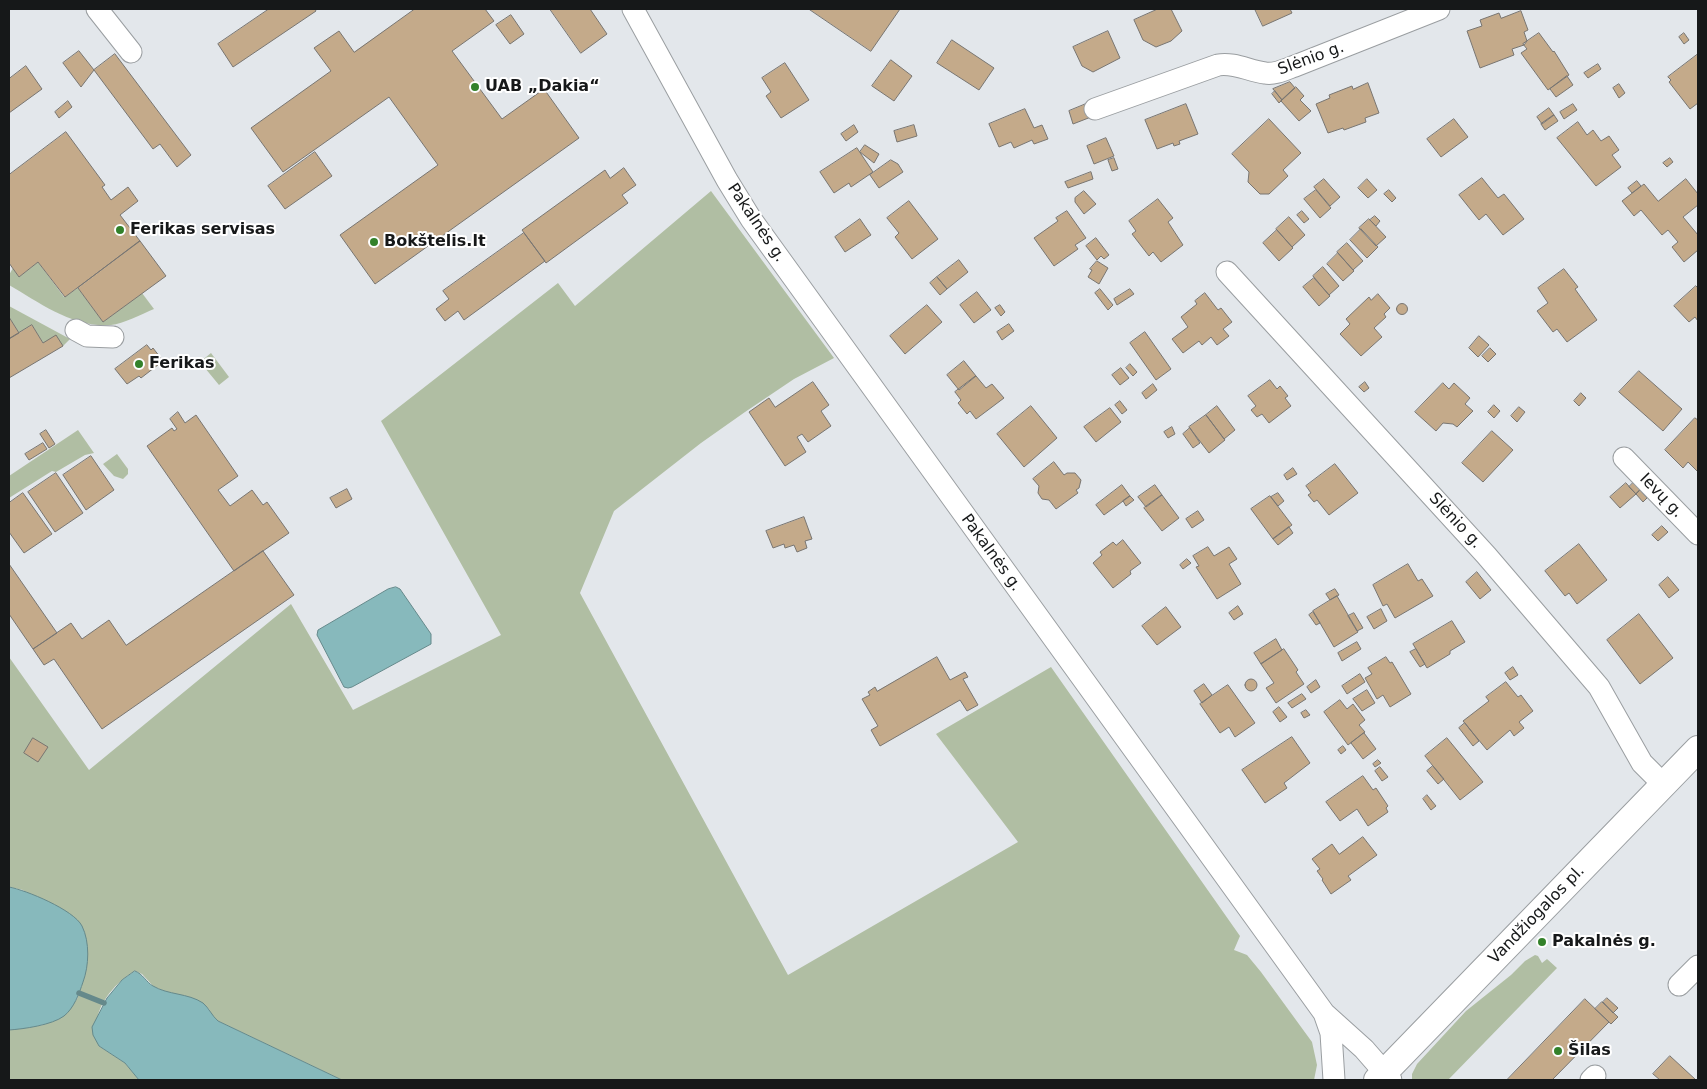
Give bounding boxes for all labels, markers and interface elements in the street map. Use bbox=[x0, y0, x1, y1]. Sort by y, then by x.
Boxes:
street label: Slėnio g. bbox=[1275, 38, 1347, 80]
place label: UAB „Dakia“ bbox=[485, 77, 600, 97]
marker: UAB „Dakia“ bbox=[469, 81, 481, 93]
street label: Pakalnės g. bbox=[723, 180, 789, 266]
place label: Ferikas servisas bbox=[130, 220, 275, 240]
marker: Ferikas servisas bbox=[114, 224, 126, 236]
place label: Bokštelis.lt bbox=[384, 232, 486, 252]
marker: Bokštelis.lt bbox=[368, 236, 380, 248]
place label: Ferikas bbox=[149, 354, 214, 374]
marker: Ferikas bbox=[133, 358, 145, 370]
street label: Ievų g. bbox=[1635, 470, 1687, 522]
street label: Slėnio g. bbox=[1424, 489, 1486, 553]
street label: Pakalnės g. bbox=[957, 511, 1025, 595]
street label: Vandžiogalos pl. bbox=[1485, 862, 1589, 968]
place label: Pakalnės g. bbox=[1552, 932, 1656, 952]
marker: Pakalnės g. bbox=[1536, 936, 1548, 948]
place label: Šilas bbox=[1568, 1041, 1611, 1061]
marker: Šilas bbox=[1552, 1045, 1564, 1057]

